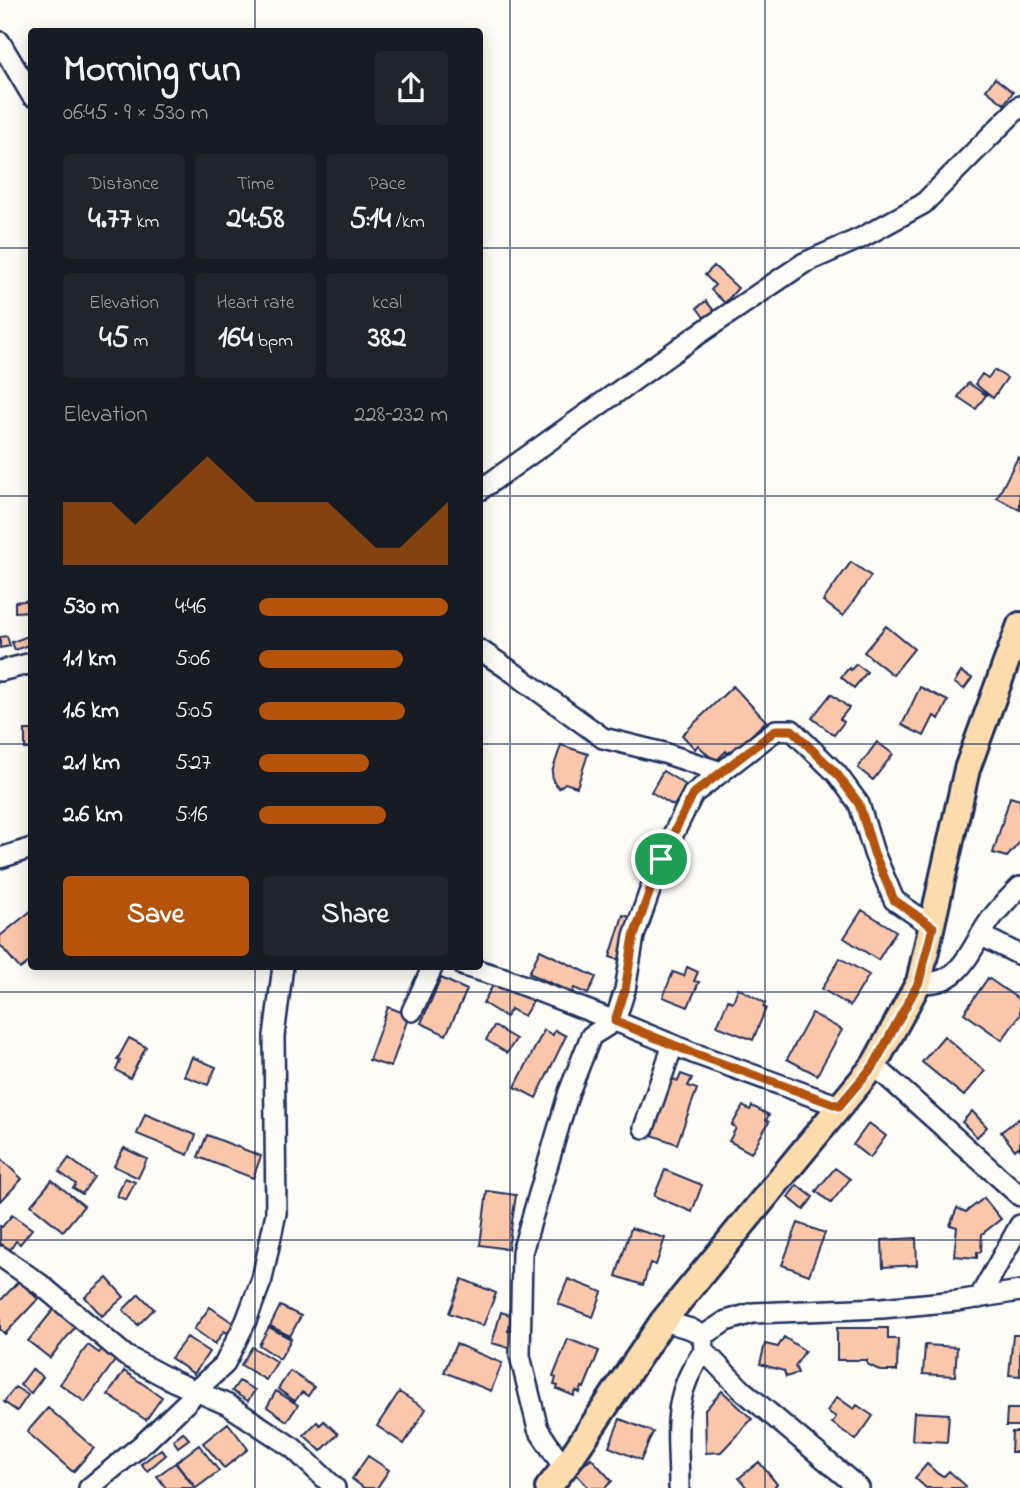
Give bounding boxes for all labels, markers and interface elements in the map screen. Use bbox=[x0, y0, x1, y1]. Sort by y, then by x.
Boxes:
text: Morning run bbox=[63, 43, 241, 99]
button: share bbox=[374, 51, 448, 125]
text: 06:45 · 9 × 530 m bbox=[63, 97, 208, 130]
text: Distance bbox=[89, 171, 159, 198]
text: Time bbox=[237, 171, 274, 198]
text: Pace bbox=[369, 171, 406, 198]
text: 4.77 bbox=[88, 198, 132, 242]
text: 24:58 bbox=[226, 198, 285, 242]
text: 5:14 bbox=[349, 198, 391, 242]
text: km bbox=[132, 209, 159, 236]
text: /km bbox=[391, 209, 425, 236]
text: Elevation bbox=[89, 290, 159, 317]
text: Heart rate bbox=[217, 290, 294, 317]
text: kcal bbox=[372, 290, 402, 317]
text: 45 bbox=[99, 317, 129, 361]
text: 164 bbox=[218, 317, 253, 361]
text: 382 bbox=[368, 317, 406, 361]
text: m bbox=[129, 328, 148, 355]
text: bpm bbox=[253, 328, 293, 355]
text: Elevation bbox=[63, 399, 148, 432]
text: 228–232 m bbox=[354, 399, 448, 432]
text: 530 m bbox=[63, 591, 119, 624]
text: 4:46 bbox=[175, 591, 206, 624]
text: 1.1 km bbox=[63, 643, 116, 676]
text: 5:06 bbox=[175, 643, 210, 676]
text: 1.6 km bbox=[63, 695, 119, 728]
text: 5:05 bbox=[175, 695, 213, 728]
text: 2.1 km bbox=[63, 747, 120, 780]
text: 5:27 bbox=[175, 747, 211, 780]
text: 2.6 km bbox=[63, 799, 123, 832]
text: 5:16 bbox=[175, 799, 208, 832]
pin bbox=[631, 829, 691, 889]
icon: arrive bbox=[642, 840, 680, 878]
button: Save bbox=[63, 876, 249, 956]
button: Share bbox=[263, 876, 448, 956]

